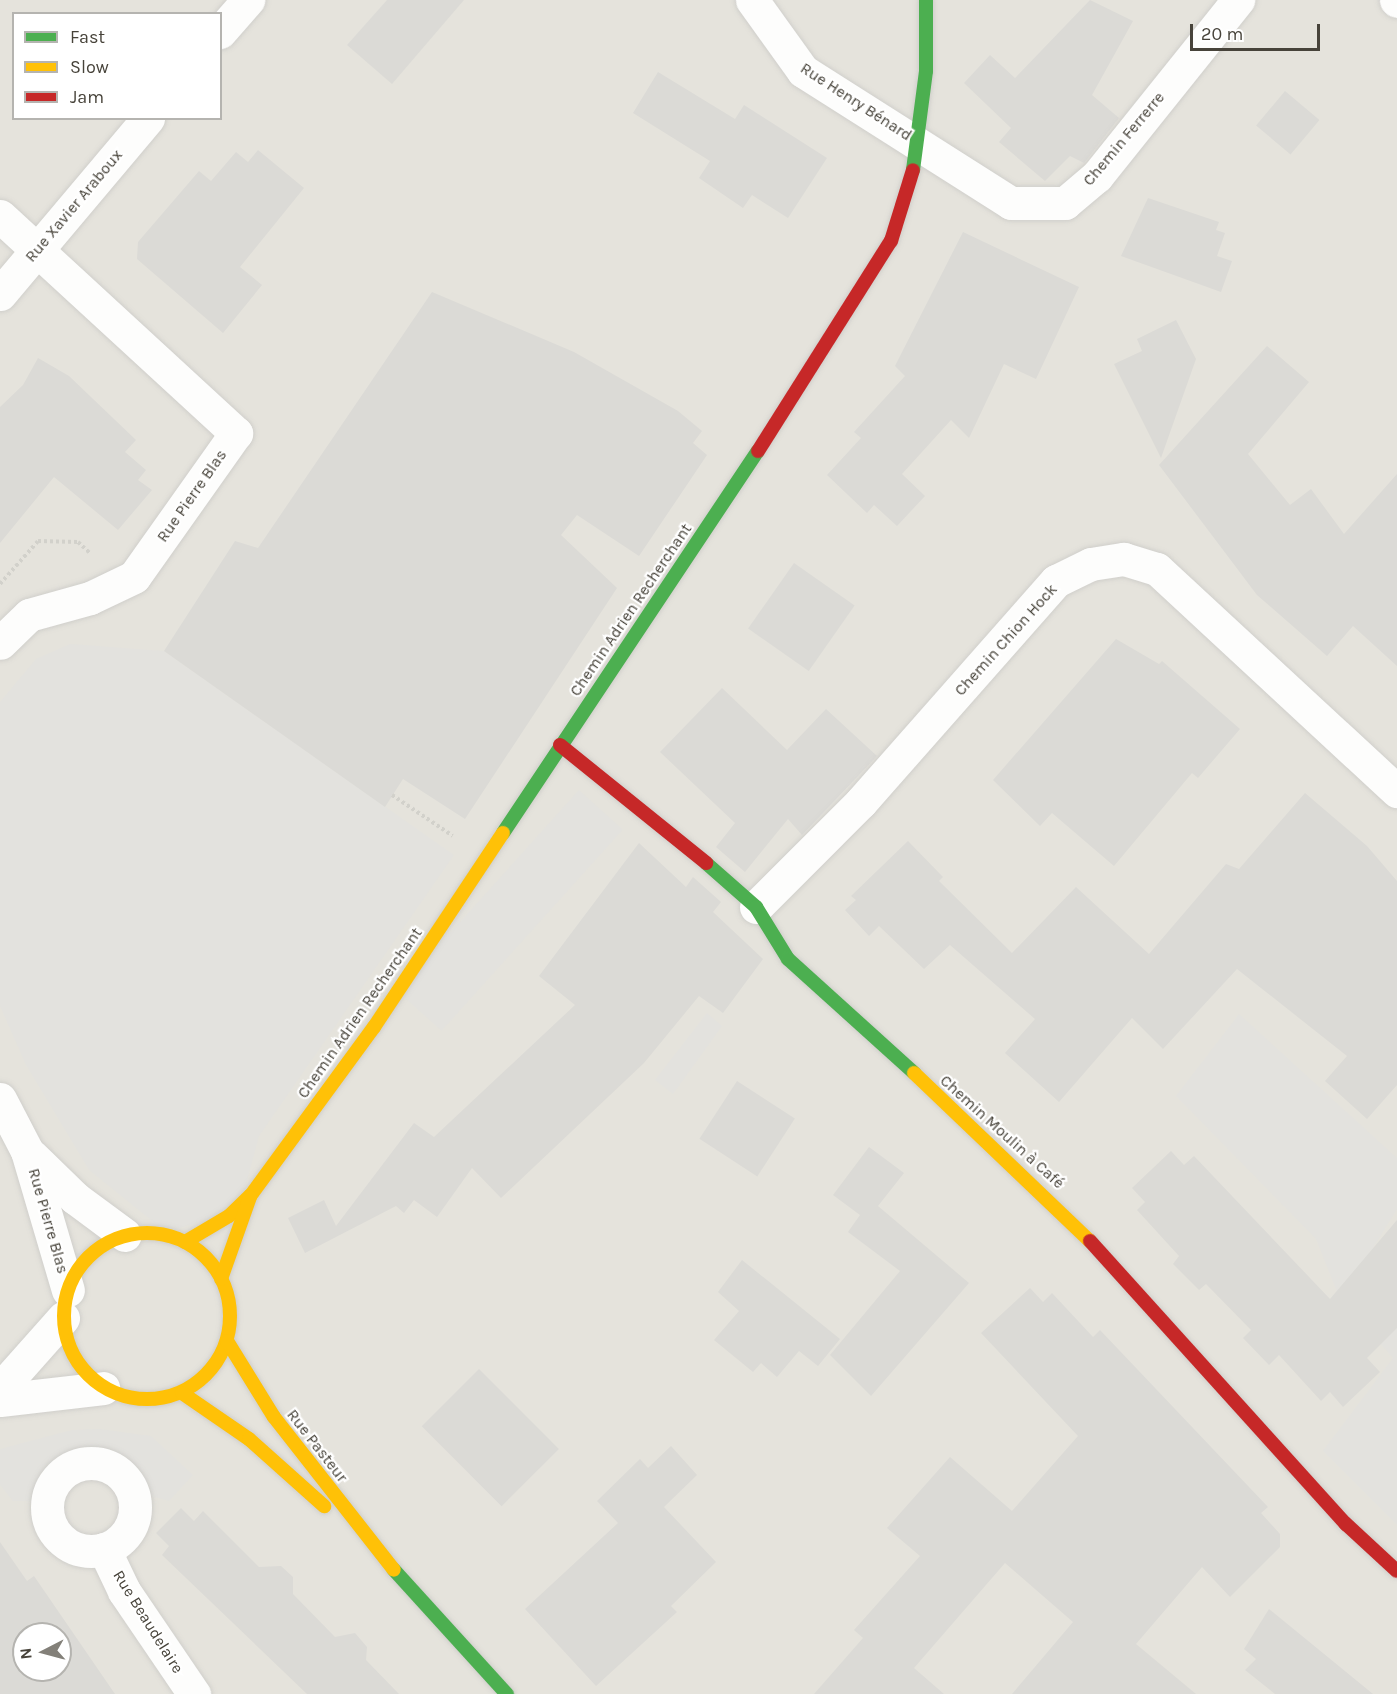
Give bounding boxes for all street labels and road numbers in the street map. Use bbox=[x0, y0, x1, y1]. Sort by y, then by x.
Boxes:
street label: Rue Henry Bénard bbox=[797, 59, 915, 145]
street label: Chemin Ferrerre bbox=[1079, 88, 1169, 190]
street label: Rue Xavier Araboux bbox=[21, 146, 127, 266]
street label: Rue Pierre Blas bbox=[153, 446, 231, 546]
street label: Chemin Adrien Recherchant bbox=[566, 520, 696, 700]
street label: Chemin Chion Hock bbox=[951, 580, 1061, 700]
street label: Chemin Adrien Recherchant bbox=[294, 924, 426, 1102]
street label: Chemin Moulin à Café bbox=[936, 1071, 1068, 1193]
street label: Rue Pierre Blas bbox=[24, 1166, 72, 1276]
street label: Rue Pasteur bbox=[283, 1406, 351, 1486]
street label: Rue Beaudelaire bbox=[109, 1567, 187, 1677]

